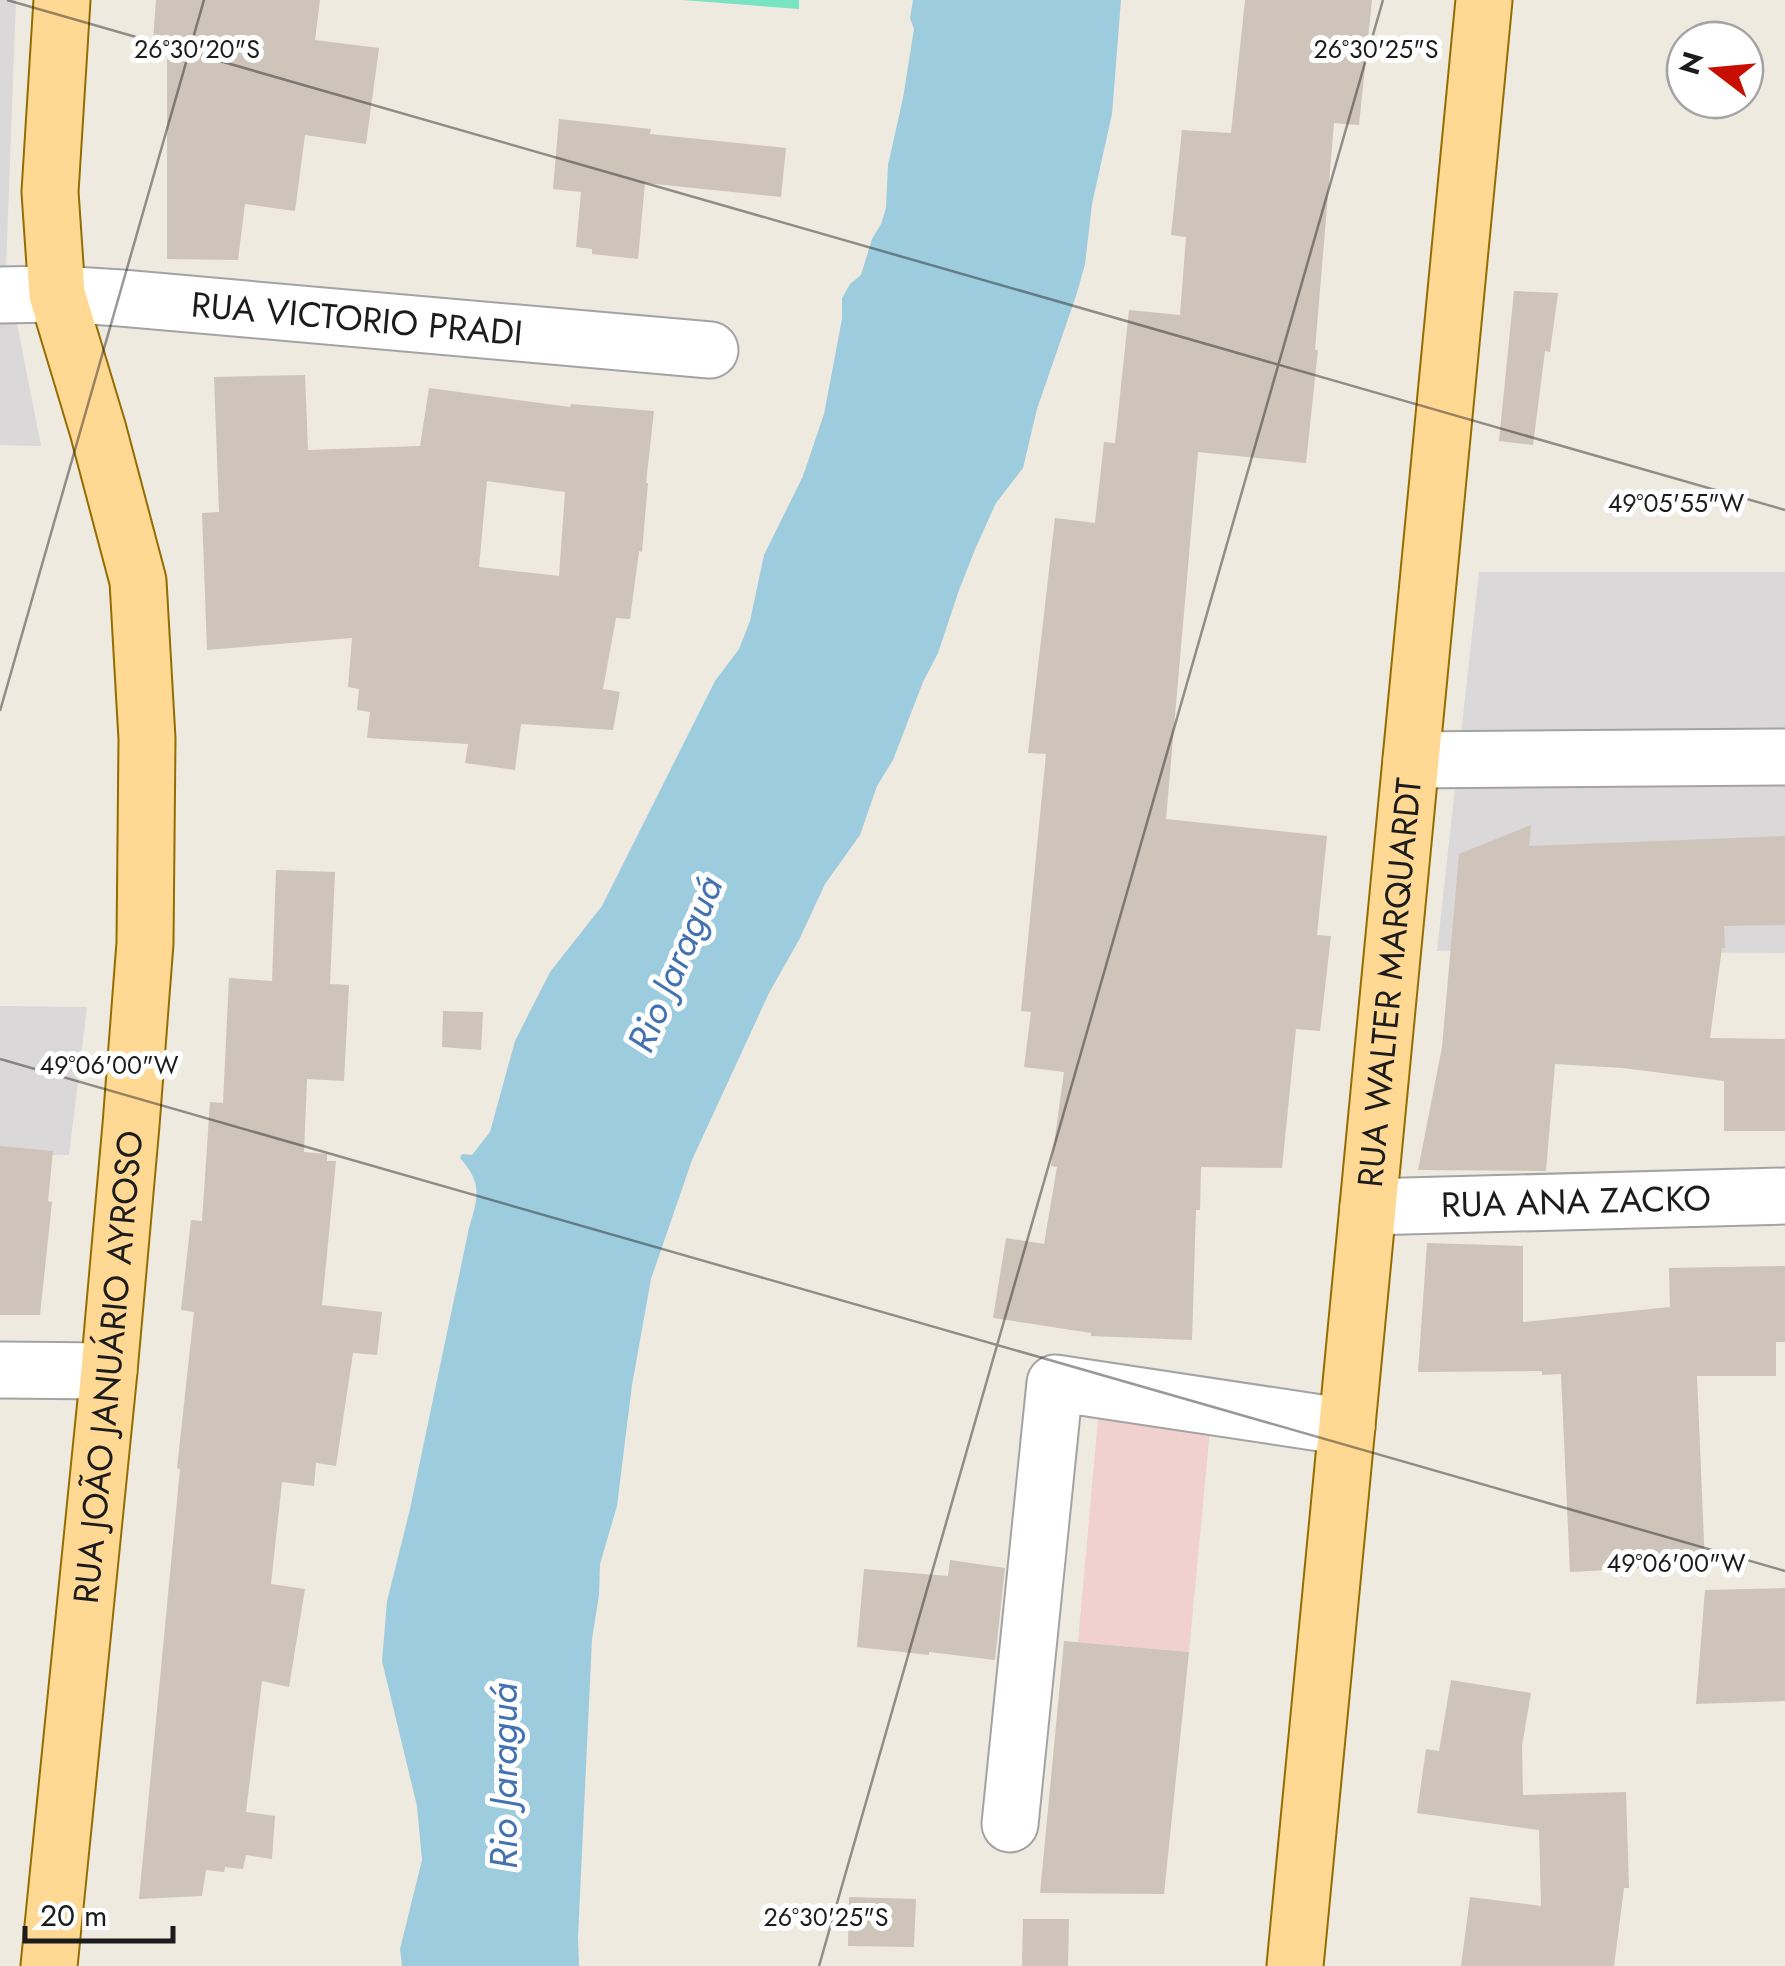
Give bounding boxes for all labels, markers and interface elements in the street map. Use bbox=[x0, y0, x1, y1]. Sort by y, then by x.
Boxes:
north arrow bbox=[1665, 20, 1765, 120]
text: 26°30'20"S bbox=[134, 31, 260, 67]
text: 26°30'25"S bbox=[1313, 31, 1439, 67]
text: N bbox=[1669, 47, 1714, 80]
street label: RUA VICTORIO PRADI bbox=[189, 279, 525, 358]
text: 49°05'55"W bbox=[1608, 485, 1745, 521]
street label: RUA WALTER MARQUARDT bbox=[1345, 776, 1434, 1189]
water label: Rio Jaraguá bbox=[613, 867, 736, 1060]
text: 49°06'00"W bbox=[40, 1047, 179, 1083]
street label: RUA JOÃO JANUÁRIO AYROSO bbox=[61, 1128, 155, 1606]
street label: RUA ANA ZACKO bbox=[1440, 1173, 1711, 1230]
text: 49°06'00"W bbox=[1607, 1545, 1746, 1581]
water label: Rio Jaraguá bbox=[476, 1683, 531, 1869]
scale bar bbox=[25, 1881, 172, 1943]
text: 20 m bbox=[40, 1894, 107, 1937]
text: 26°30'25"S bbox=[763, 1899, 889, 1935]

